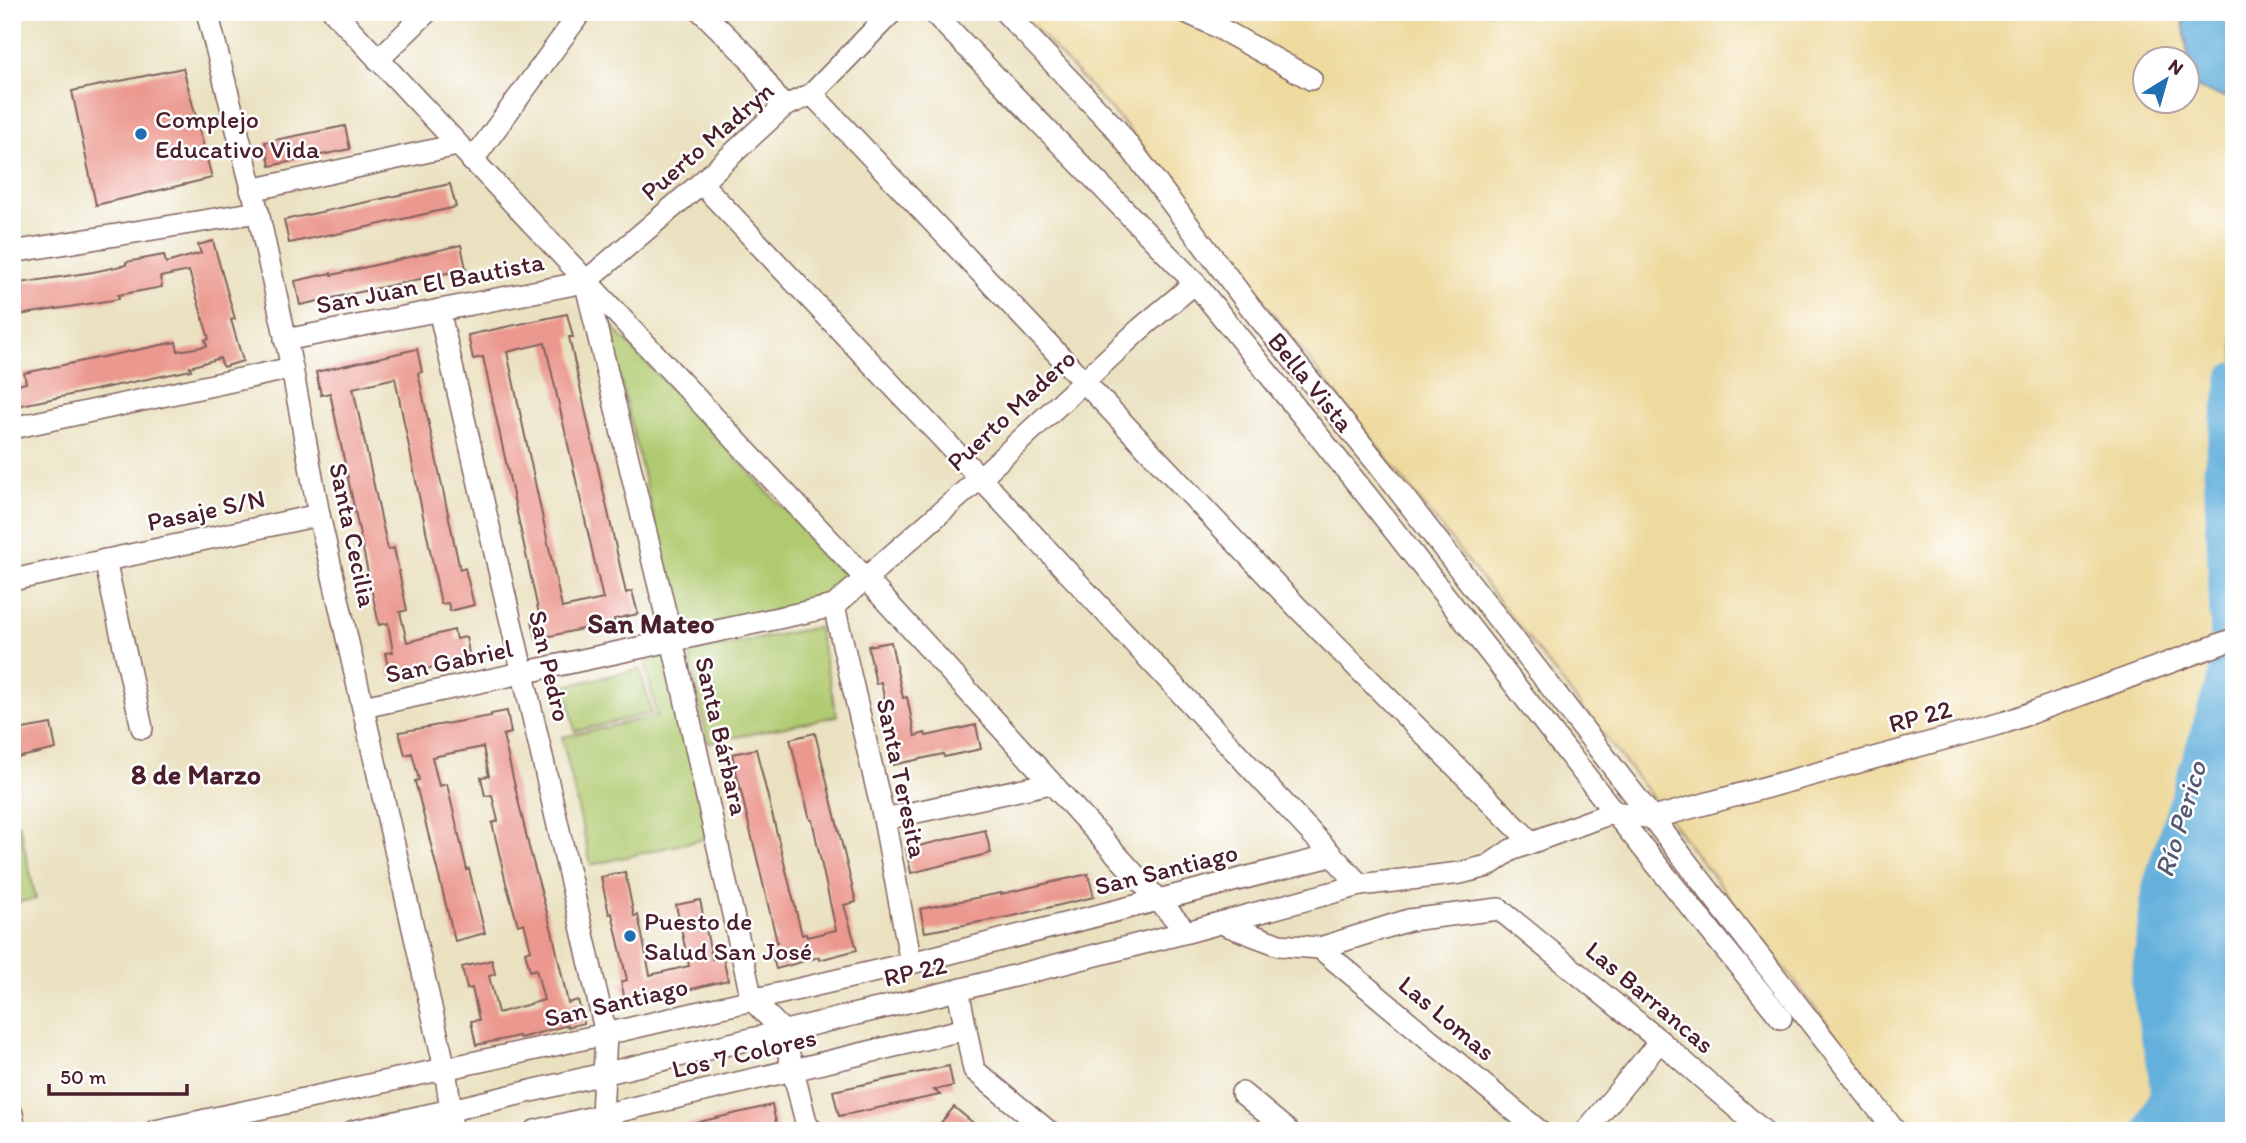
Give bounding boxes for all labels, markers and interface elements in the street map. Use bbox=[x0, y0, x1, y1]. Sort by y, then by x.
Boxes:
north arrow bbox=[2130, 46, 2200, 116]
text: N bbox=[2164, 54, 2188, 80]
street label: Puerto Madryn bbox=[634, 74, 780, 208]
place label: Complejo Educativo Vida bbox=[155, 103, 320, 165]
marker: Complejo Educativo Vida bbox=[133, 126, 149, 142]
street label: San Juan El Bautista bbox=[313, 245, 547, 321]
street label: Bella Vista bbox=[1261, 325, 1361, 439]
street label: Puerto Madero bbox=[940, 342, 1082, 478]
street label: Santa Cecilia bbox=[322, 460, 384, 611]
street label: Pasaje S/N bbox=[144, 482, 268, 538]
district label: San Mateo bbox=[587, 606, 715, 640]
street label: San Pedro bbox=[522, 607, 578, 725]
street label: San Gabriel bbox=[382, 632, 516, 690]
street label: Santa Bárbara bbox=[688, 654, 756, 819]
street label: RP 22 bbox=[1885, 692, 1955, 740]
street label: Santa Teresita bbox=[869, 695, 935, 861]
water label: Río Perico bbox=[2146, 756, 2214, 881]
district label: 8 de Marzo bbox=[131, 757, 261, 791]
street label: San Santiago bbox=[1091, 836, 1241, 902]
place label: Puesto de Salud San José bbox=[644, 905, 812, 967]
marker: Puesto de Salud San José bbox=[622, 928, 638, 944]
street label: Las Barrancas bbox=[1579, 934, 1721, 1060]
street label: RP 22 bbox=[880, 948, 950, 994]
street label: Las Lomas bbox=[1392, 968, 1502, 1068]
street label: San Santiago bbox=[541, 970, 691, 1034]
street label: Los 7 Colores bbox=[669, 1021, 819, 1085]
scale bar bbox=[49, 1052, 187, 1096]
text: 50 m bbox=[60, 1064, 107, 1089]

